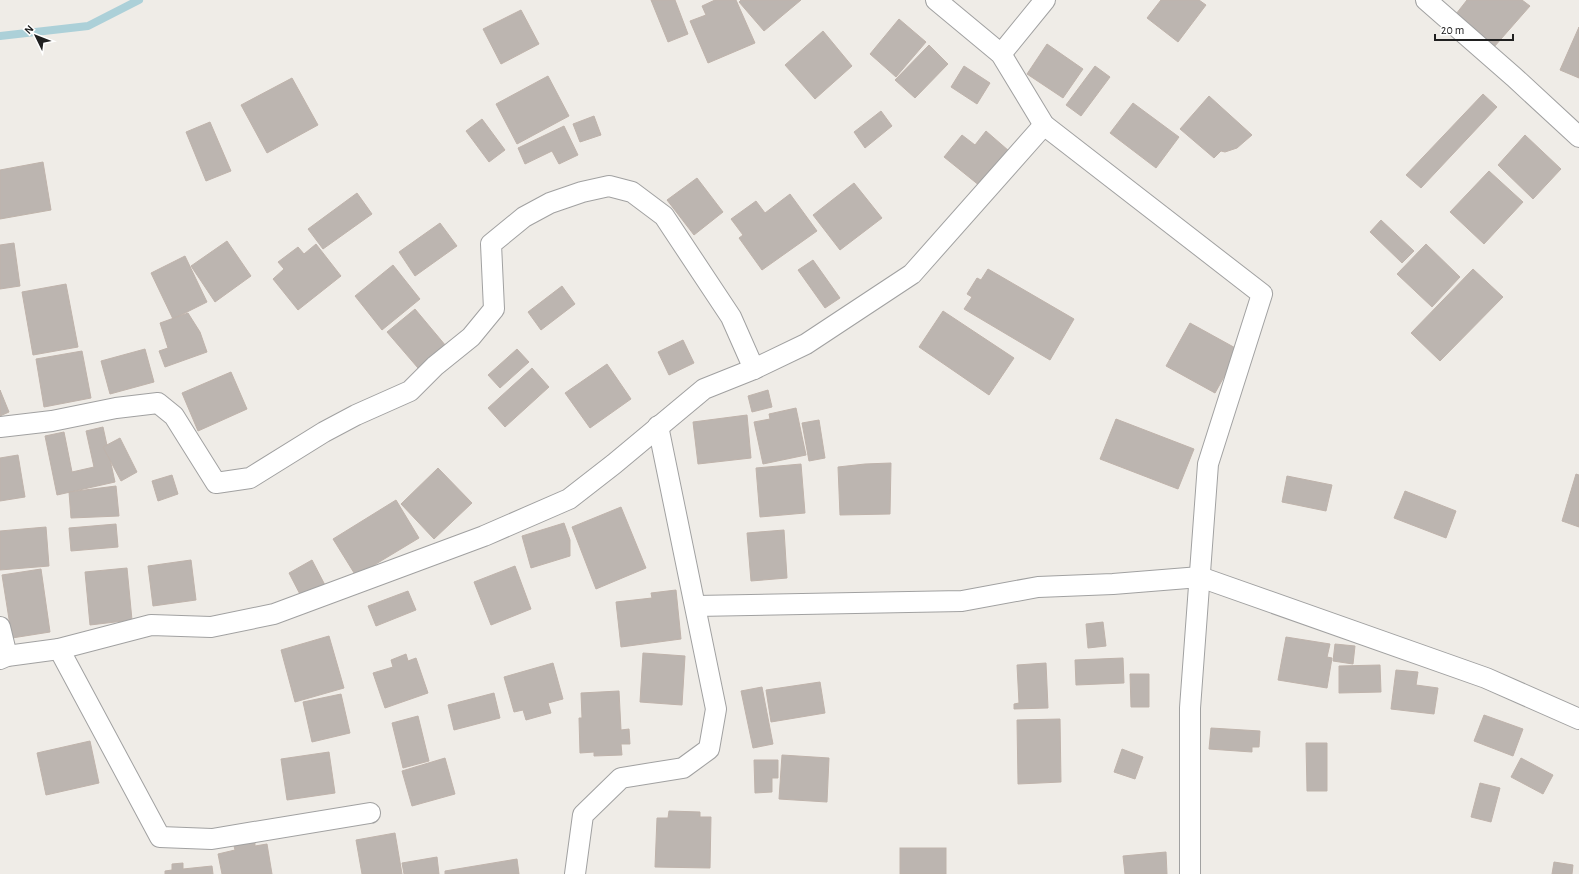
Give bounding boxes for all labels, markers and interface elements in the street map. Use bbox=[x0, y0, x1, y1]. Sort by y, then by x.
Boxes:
north arrow bbox=[16, 16, 56, 56]
scale bar bbox=[1435, 16, 1513, 42]
text: N bbox=[22, 23, 36, 36]
text: 20 m bbox=[1441, 24, 1464, 36]

